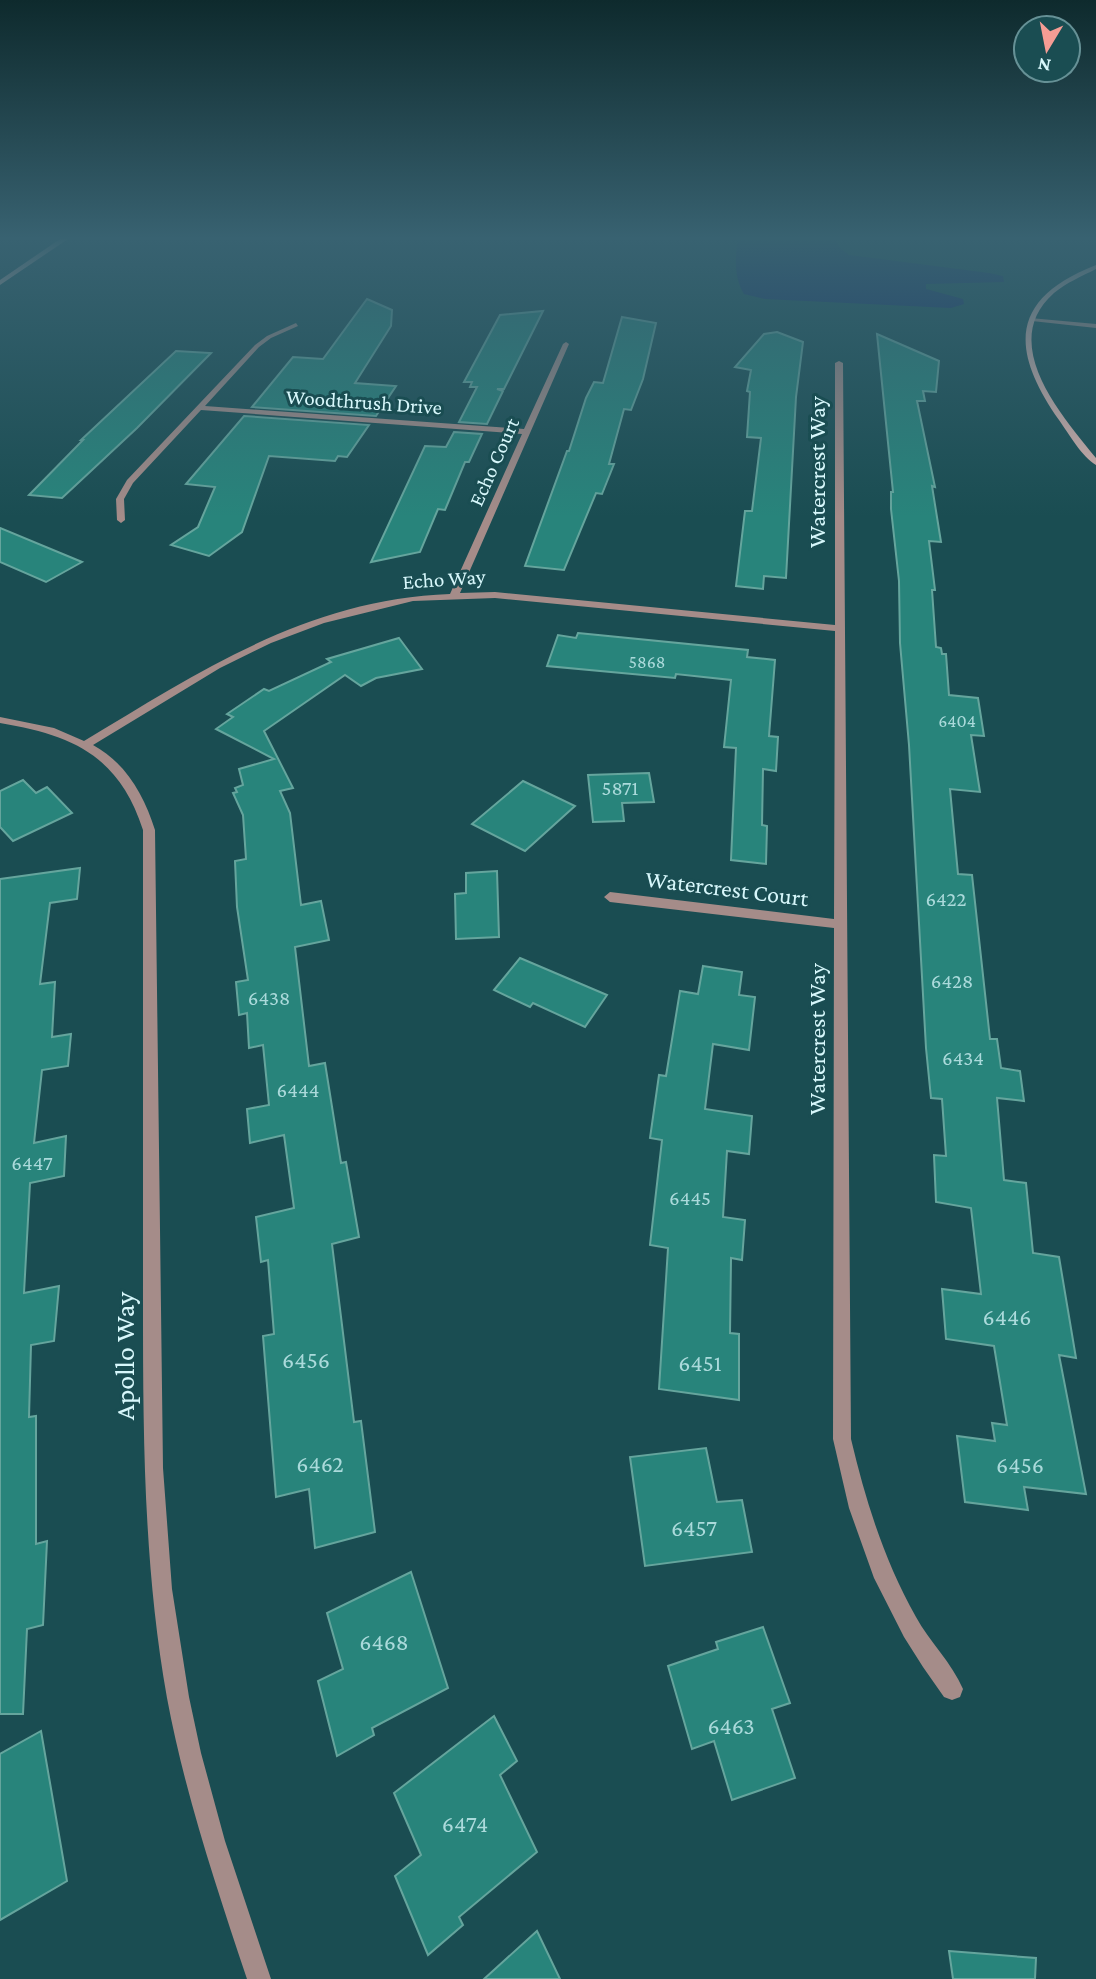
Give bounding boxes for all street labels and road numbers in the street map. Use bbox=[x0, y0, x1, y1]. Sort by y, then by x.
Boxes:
street label: Woodthrush Drive bbox=[285, 385, 443, 419]
street label: Watercrest Way bbox=[803, 395, 830, 548]
street label: Echo Court bbox=[464, 413, 524, 510]
street label: Echo Way bbox=[402, 564, 487, 594]
street label: Watercrest Court bbox=[644, 865, 811, 912]
street label: Watercrest Way bbox=[803, 962, 830, 1115]
street label: Apollo Way bbox=[109, 1291, 140, 1420]

